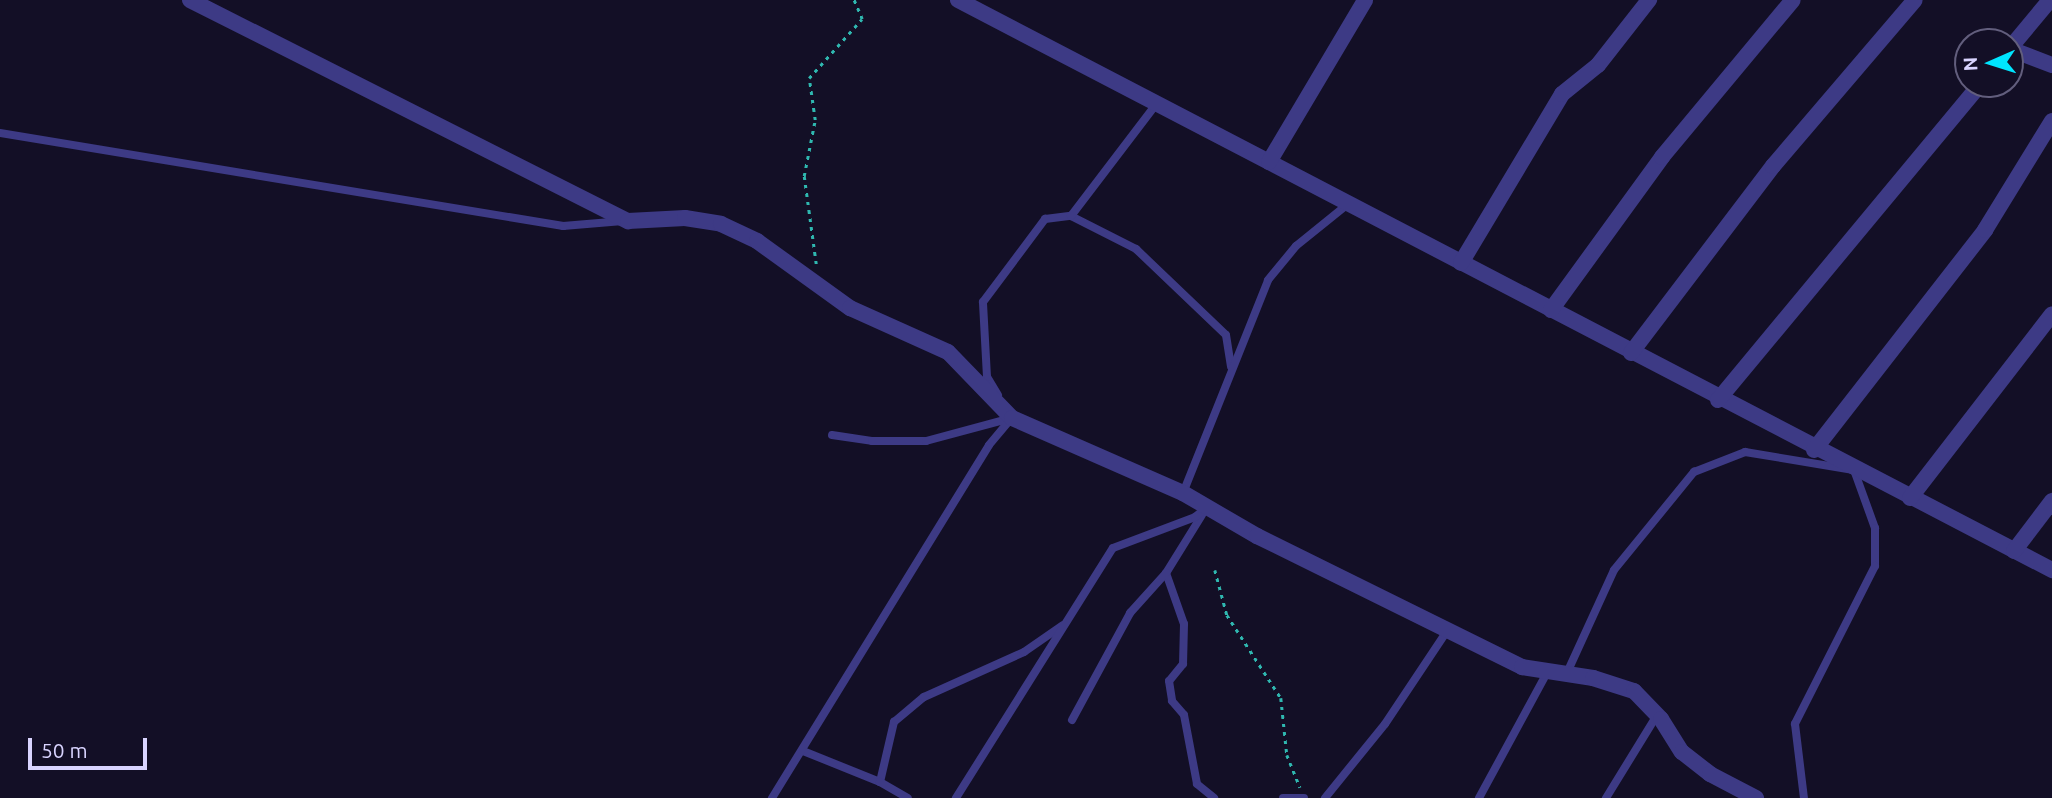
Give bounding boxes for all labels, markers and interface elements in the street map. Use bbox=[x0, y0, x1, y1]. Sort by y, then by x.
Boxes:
north arrow bbox=[1954, 28, 2024, 98]
text: N bbox=[1959, 56, 1981, 72]
scale bar bbox=[32, 724, 150, 768]
text: 50 m bbox=[41, 738, 88, 762]

